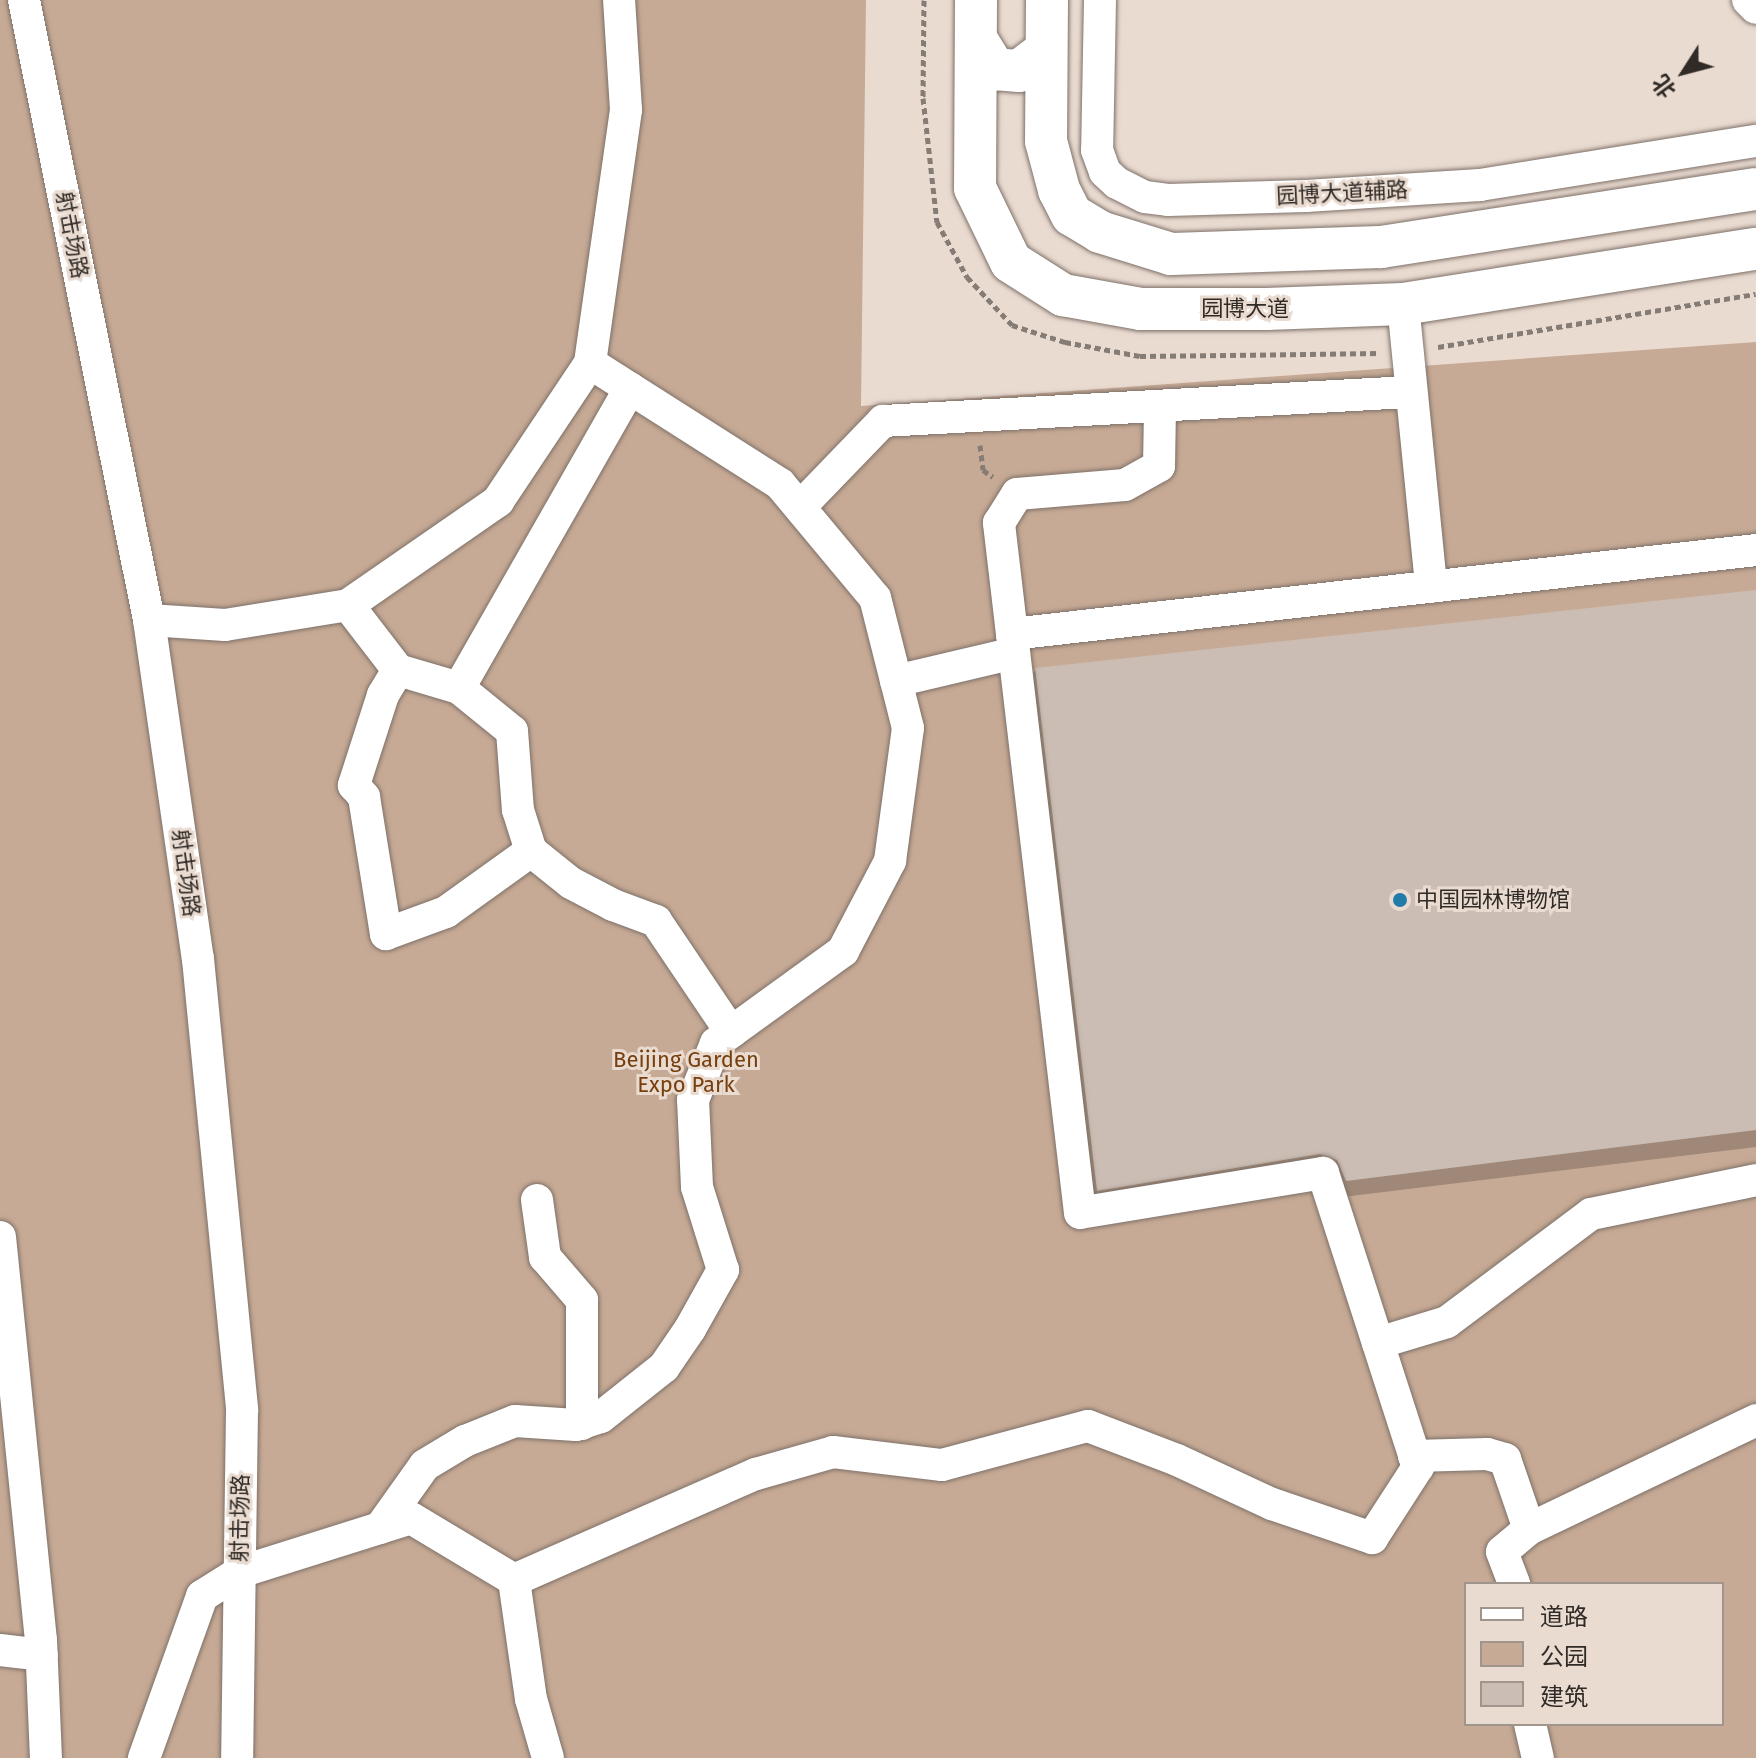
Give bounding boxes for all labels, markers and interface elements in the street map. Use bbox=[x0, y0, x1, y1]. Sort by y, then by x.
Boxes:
north arrow bbox=[1644, 32, 1724, 112]
text: 北 bbox=[1647, 70, 1682, 103]
street label: 园博大道辅路 bbox=[1275, 176, 1409, 210]
street label: 射击场路 bbox=[51, 189, 93, 281]
street label: 园博大道 bbox=[1201, 296, 1289, 322]
street label: 射击场路 bbox=[167, 828, 205, 918]
place label: 中国园林博物馆 bbox=[1416, 887, 1570, 913]
marker: 中国园林博物馆 bbox=[1391, 891, 1409, 909]
park label: Beijing Garden Expo Park bbox=[613, 1046, 759, 1098]
street label: 射击场路 bbox=[226, 1474, 254, 1562]
legend bbox=[1464, 1582, 1724, 1726]
text: 道路 bbox=[1540, 1603, 1588, 1631]
text: 公园 bbox=[1540, 1643, 1588, 1671]
text: 建筑 bbox=[1540, 1683, 1588, 1711]

